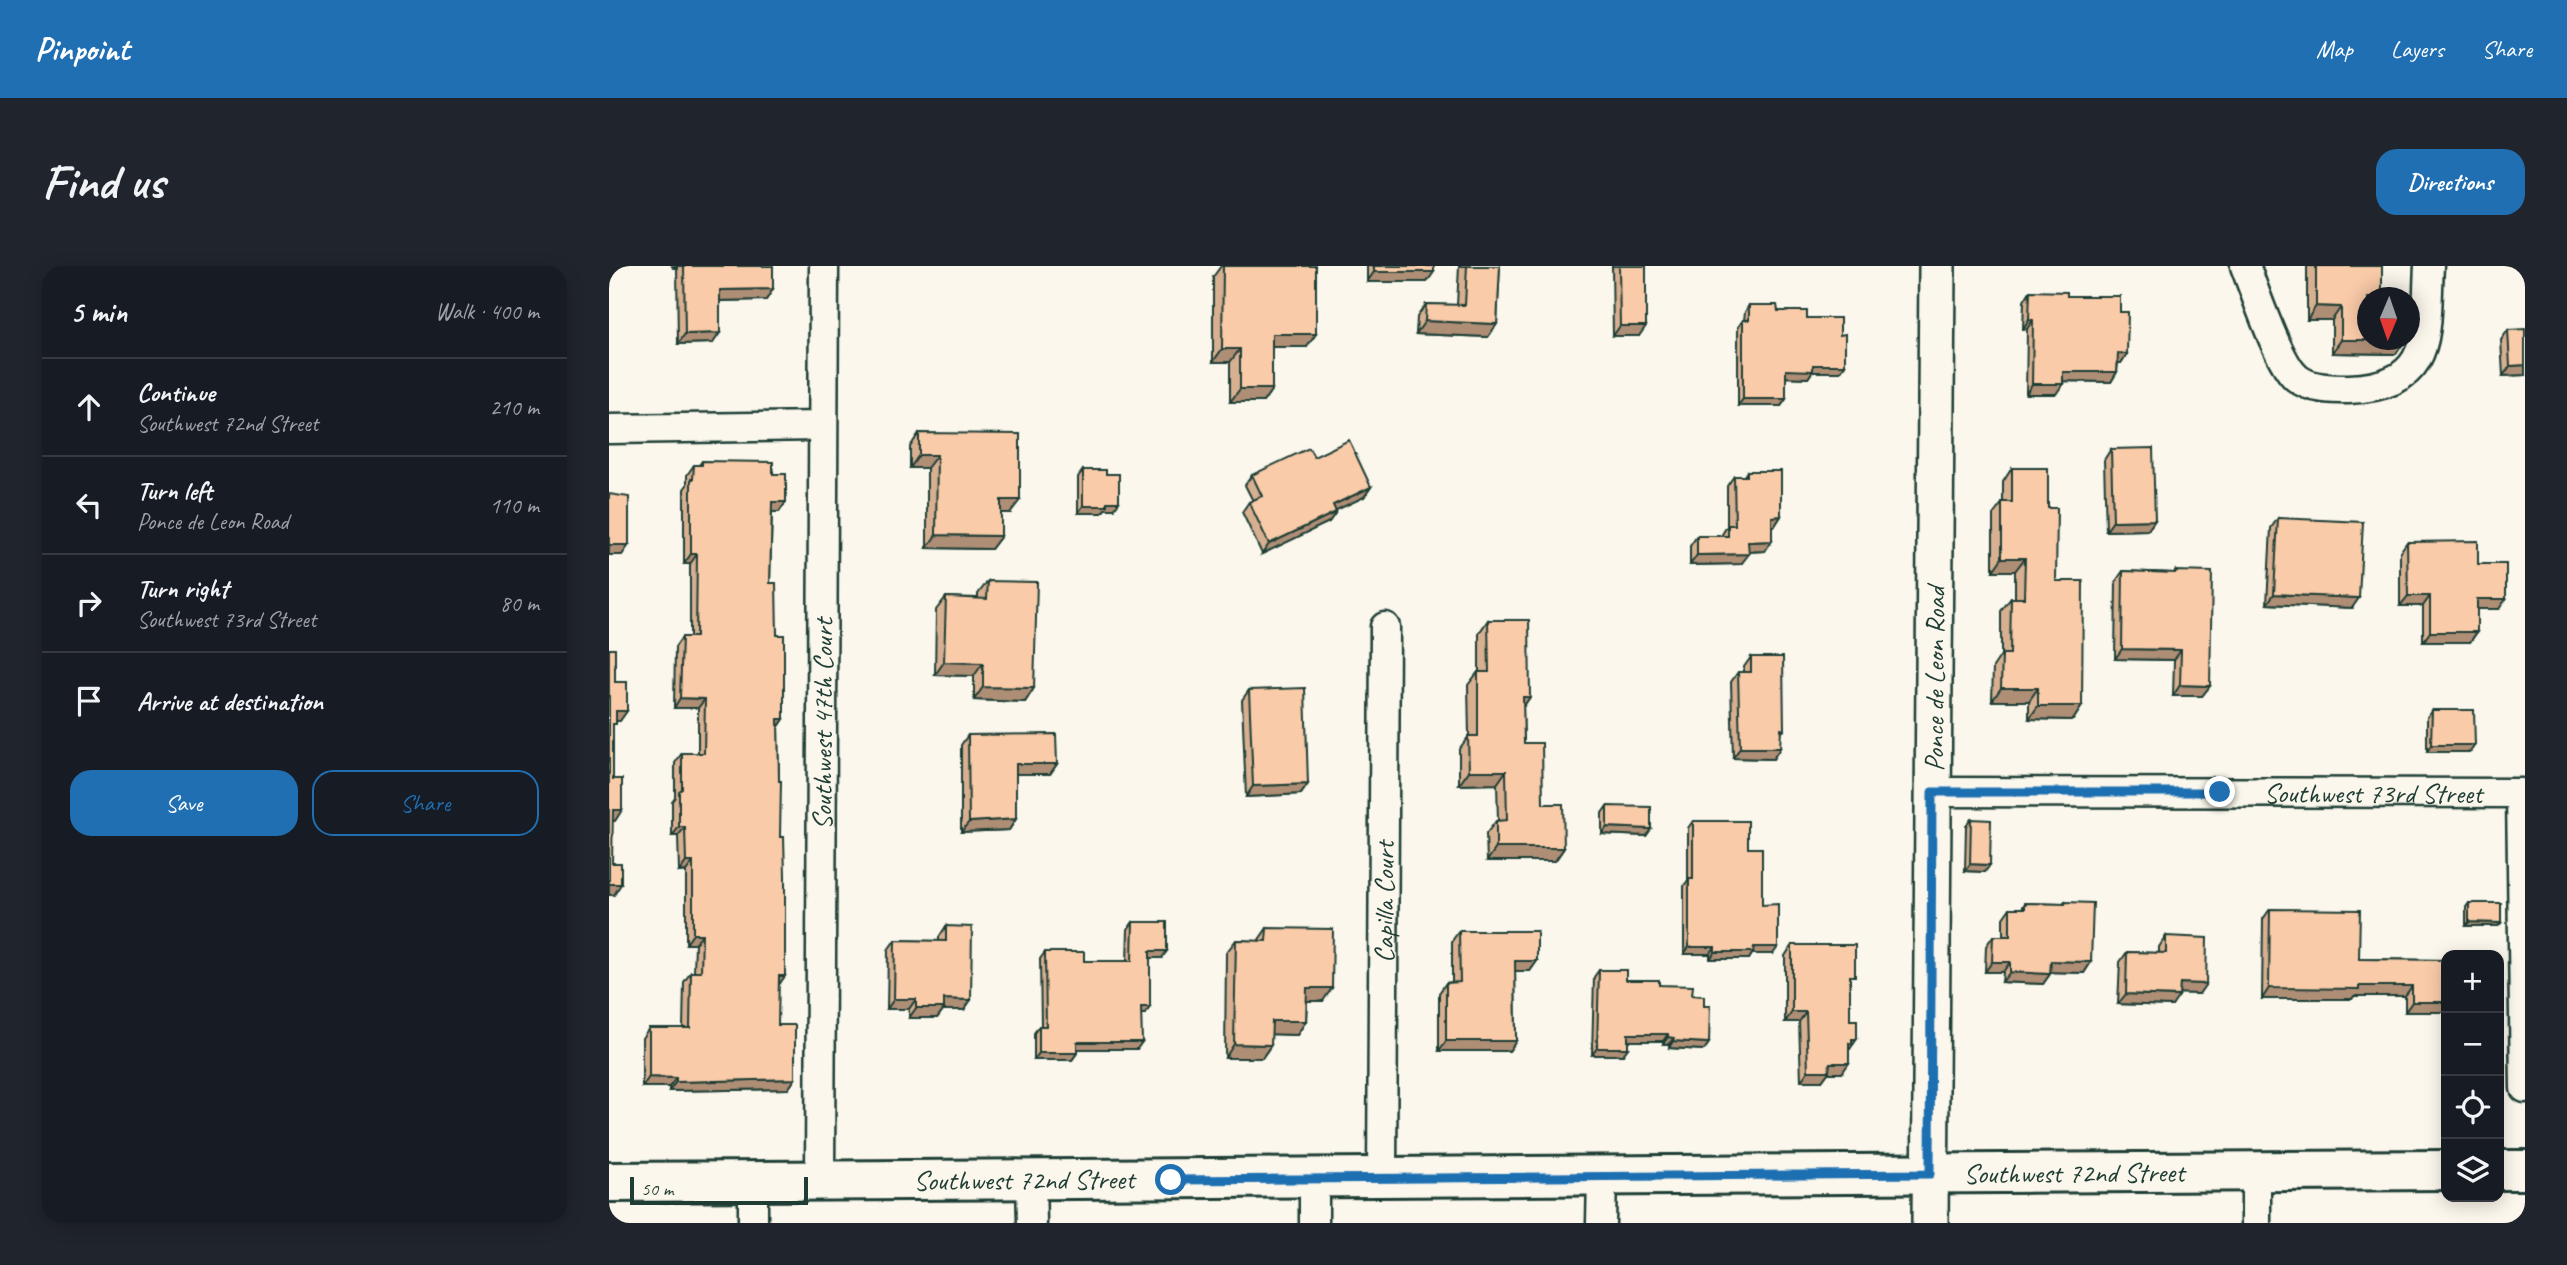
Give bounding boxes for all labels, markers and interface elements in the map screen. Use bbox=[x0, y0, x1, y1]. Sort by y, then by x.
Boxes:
text: Pinpoint bbox=[35, 28, 129, 70]
text: Map bbox=[2316, 34, 2353, 64]
text: Layers bbox=[2391, 34, 2444, 64]
text: Share bbox=[2482, 34, 2532, 64]
button: Directions bbox=[2376, 149, 2525, 215]
text: Find us bbox=[42, 151, 164, 213]
north arrow bbox=[2357, 287, 2420, 350]
text: 5 min bbox=[70, 293, 127, 331]
text: Walk · 400 m bbox=[435, 297, 539, 326]
text: Continue bbox=[137, 376, 215, 409]
icon: ahead bbox=[70, 388, 108, 426]
text: 210 m bbox=[490, 393, 539, 422]
text: Southwest 72nd Street bbox=[137, 409, 318, 438]
text: Turn left bbox=[137, 474, 212, 507]
icon: left bbox=[70, 486, 108, 524]
text: 110 m bbox=[490, 491, 539, 520]
text: Ponce de Leon Road bbox=[137, 507, 289, 536]
text: Turn right bbox=[137, 572, 228, 605]
street label: Ponce de Leon Road bbox=[1916, 583, 1952, 771]
icon: right bbox=[70, 584, 108, 622]
text: 80 m bbox=[500, 589, 539, 618]
text: Southwest 73rd Street bbox=[137, 605, 316, 634]
street label: Southwest 47th Court bbox=[804, 615, 840, 830]
icon: arrive bbox=[70, 682, 108, 720]
text: Arrive at destination bbox=[137, 685, 323, 718]
button: Save bbox=[70, 770, 298, 836]
button: Share bbox=[312, 770, 539, 836]
street label: Southwest 73rd Street bbox=[2264, 775, 2485, 810]
route end bbox=[2204, 776, 2235, 807]
street label: Capilla Court bbox=[1366, 838, 1401, 963]
map controls bbox=[2441, 950, 2504, 1202]
button: + bbox=[2441, 950, 2504, 1013]
button: − bbox=[2441, 1013, 2504, 1076]
button: locate bbox=[2441, 1076, 2504, 1139]
button: layers bbox=[2441, 1139, 2504, 1202]
street label: Southwest 72nd Street bbox=[1963, 1154, 2187, 1191]
street label: Southwest 72nd Street bbox=[913, 1161, 1137, 1198]
route start bbox=[1155, 1164, 1186, 1195]
scale bar bbox=[630, 1174, 809, 1206]
text: 50 m bbox=[641, 1177, 673, 1201]

